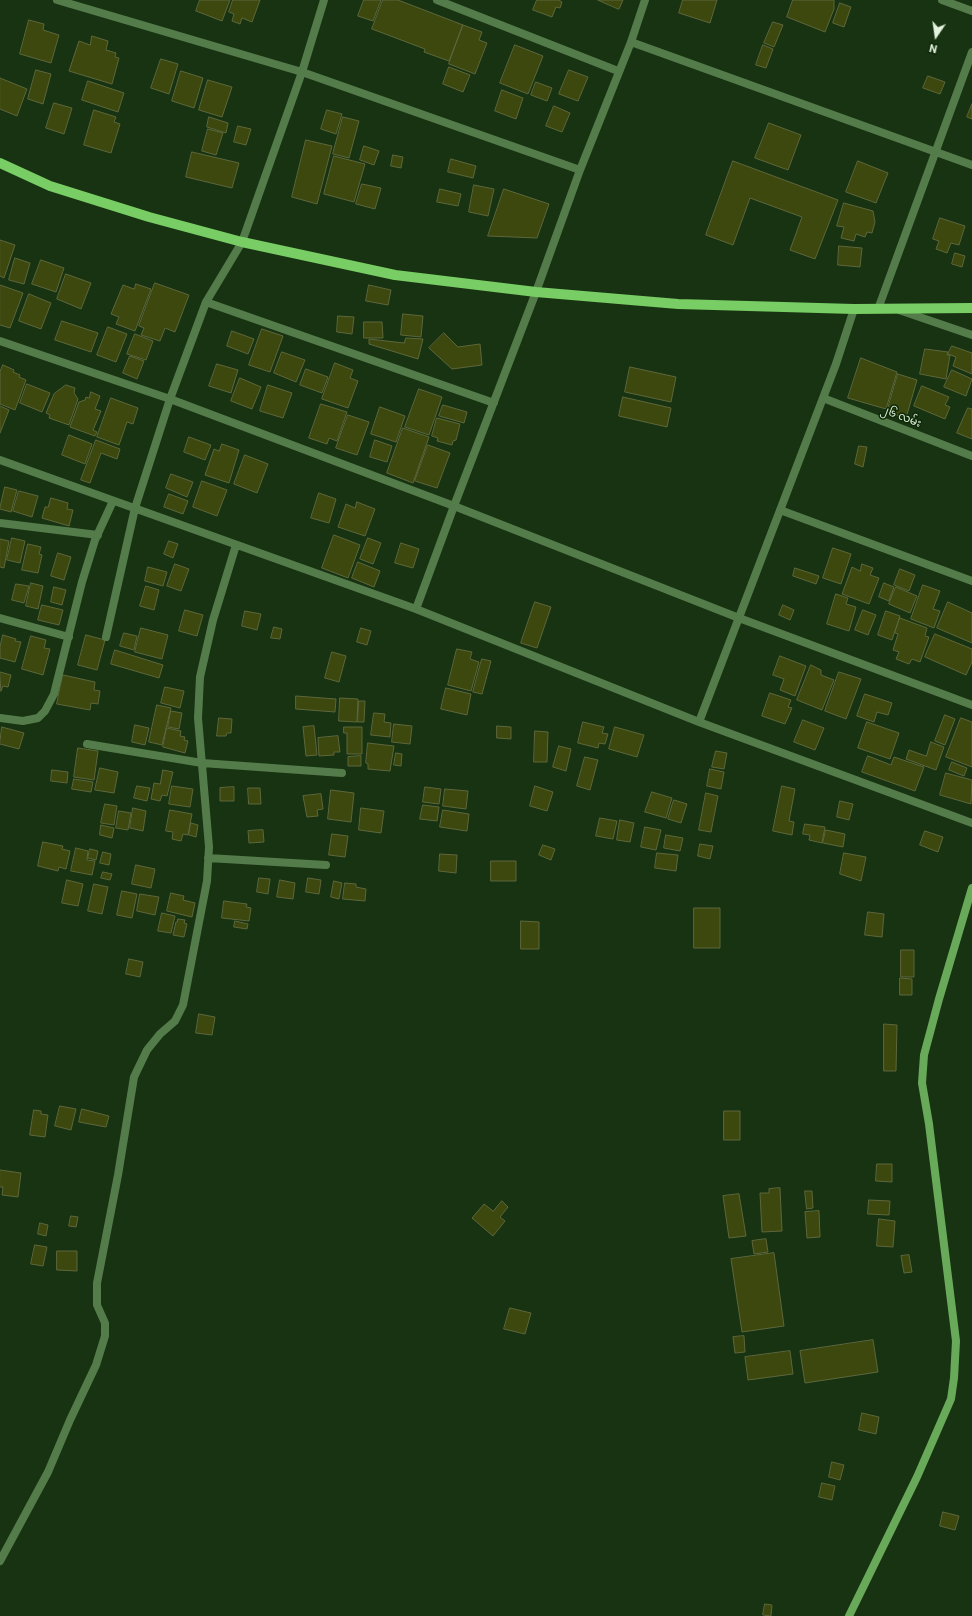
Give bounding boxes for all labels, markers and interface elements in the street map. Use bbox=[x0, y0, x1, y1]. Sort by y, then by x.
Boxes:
north arrow bbox=[916, 16, 956, 56]
text: N bbox=[928, 41, 938, 55]
street label: ၂၆ လမ်း bbox=[879, 403, 923, 431]

